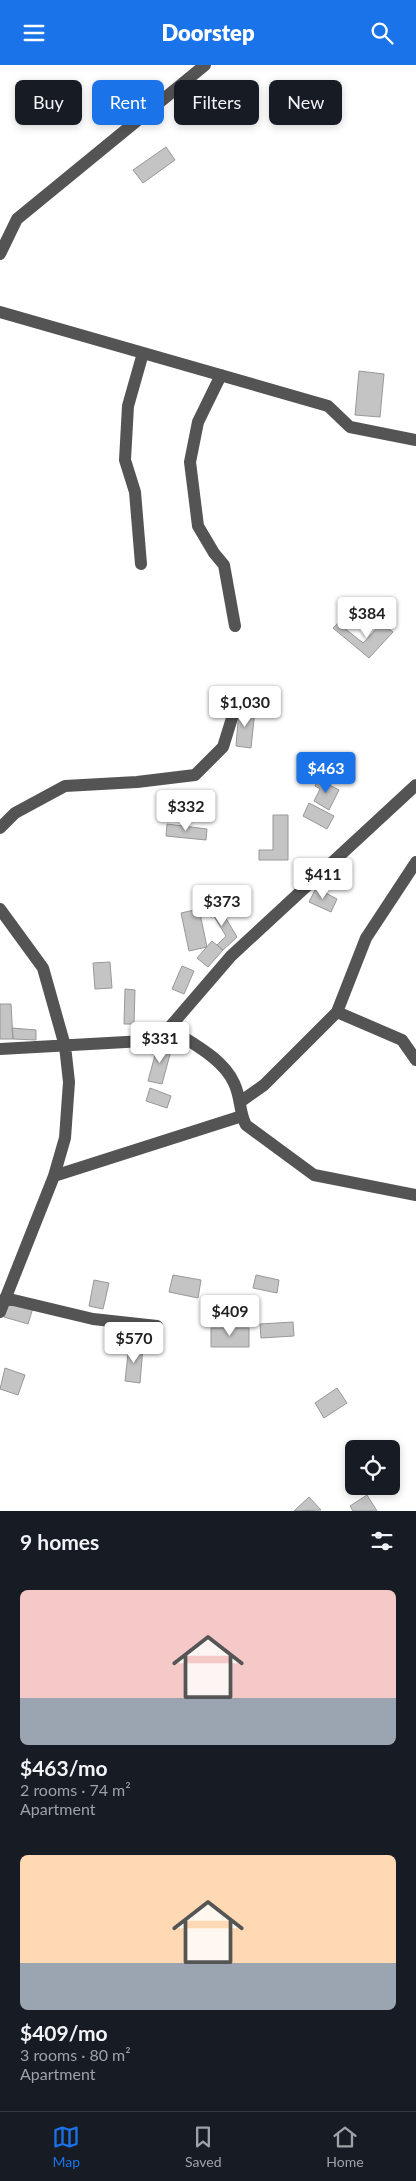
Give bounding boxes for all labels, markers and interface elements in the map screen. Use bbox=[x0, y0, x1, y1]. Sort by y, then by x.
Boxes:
icon: menu bbox=[20, 19, 48, 47]
text: Doorstep bbox=[161, 19, 255, 46]
icon: search bbox=[368, 19, 396, 47]
chip: Buy bbox=[15, 80, 82, 125]
chip: Rent bbox=[92, 80, 164, 125]
chip: Filters bbox=[174, 80, 259, 125]
chip: New bbox=[269, 80, 342, 125]
pin: $384 bbox=[337, 597, 397, 639]
text: $384 bbox=[348, 603, 386, 622]
pin: $1,030 bbox=[204, 685, 286, 728]
text: $1,030 bbox=[220, 692, 270, 711]
pin: $463 bbox=[296, 751, 356, 794]
text: $463 bbox=[307, 758, 345, 777]
pin: $332 bbox=[156, 789, 216, 832]
text: $332 bbox=[167, 796, 205, 815]
pin: $411 bbox=[293, 857, 353, 900]
text: $411 bbox=[304, 864, 342, 883]
pin: $373 bbox=[192, 885, 252, 927]
text: $373 bbox=[203, 891, 241, 910]
pin: $331 bbox=[130, 1021, 190, 1064]
text: $331 bbox=[141, 1028, 179, 1047]
pin: $409 bbox=[200, 1295, 260, 1337]
text: $409 bbox=[211, 1301, 249, 1320]
pin: $570 bbox=[104, 1321, 164, 1364]
text: $570 bbox=[115, 1328, 153, 1347]
map controls bbox=[345, 1440, 400, 1495]
button: locate bbox=[345, 1440, 400, 1495]
icon: filters bbox=[368, 1527, 396, 1555]
text: 9 homes bbox=[20, 1529, 99, 1554]
icon: home bbox=[163, 1622, 253, 1712]
text: $463/mo bbox=[20, 1755, 108, 1780]
text: 2 rooms · 74 m² bbox=[20, 1780, 131, 1799]
text: Apartment bbox=[20, 1799, 95, 1818]
icon: home bbox=[163, 1887, 253, 1977]
text: $409/mo bbox=[20, 2020, 108, 2045]
text: 3 rooms · 80 m² bbox=[20, 2045, 131, 2064]
text: Apartment bbox=[20, 2064, 95, 2083]
tab: Map bbox=[52, 2123, 80, 2170]
tab: Saved bbox=[185, 2123, 222, 2170]
tab: Home bbox=[326, 2123, 364, 2170]

